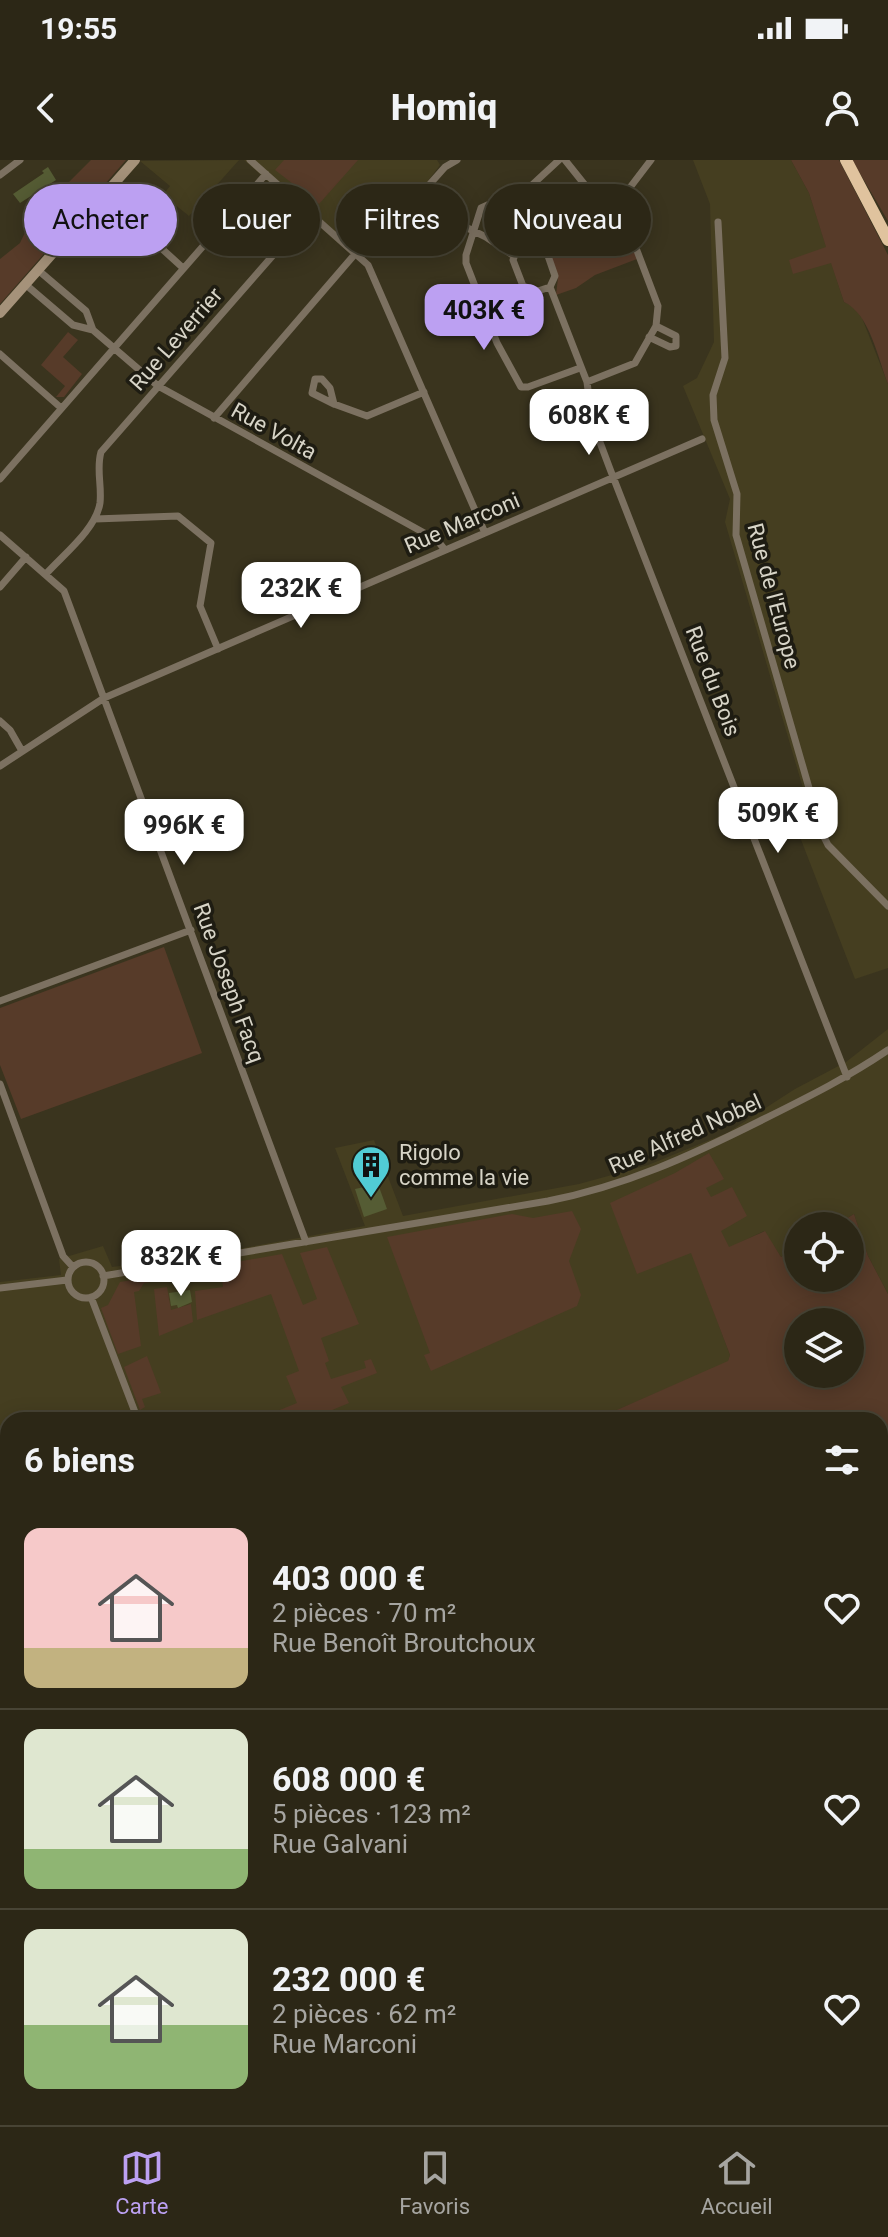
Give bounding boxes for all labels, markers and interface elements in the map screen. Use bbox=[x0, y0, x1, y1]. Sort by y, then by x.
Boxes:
text: 19:55 bbox=[40, 11, 117, 46]
icon: back bbox=[24, 86, 68, 130]
icon: person bbox=[820, 86, 864, 130]
text: Homiq bbox=[391, 87, 497, 129]
chip: Acheter bbox=[24, 184, 177, 256]
chip: Louer bbox=[193, 184, 320, 256]
chip: Filtres bbox=[336, 184, 468, 256]
chip: Nouveau bbox=[484, 184, 651, 256]
street label: Rue Leverrier bbox=[125, 282, 228, 395]
pin: 403K € bbox=[419, 284, 549, 352]
text: 403K € bbox=[443, 295, 525, 325]
pin: 608K € bbox=[524, 389, 654, 457]
street label: Rue Volta bbox=[227, 397, 321, 465]
text: 608K € bbox=[548, 400, 630, 430]
street label: Rue Marconi bbox=[401, 488, 523, 558]
street label: Rue de l'Europe bbox=[743, 520, 805, 672]
pin: 232K € bbox=[236, 562, 366, 630]
text: 232K € bbox=[260, 573, 342, 603]
street label: Rue du Bois bbox=[681, 622, 745, 740]
pin: 509K € bbox=[713, 787, 843, 855]
text: 509K € bbox=[737, 798, 819, 828]
pin: 996K € bbox=[119, 799, 249, 867]
text: 996K € bbox=[143, 810, 225, 840]
street label: Rue Joseph Facq bbox=[188, 900, 270, 1066]
street label: Rue Alfred Nobel bbox=[605, 1089, 765, 1179]
place label: Rigolo comme la vie bbox=[399, 1140, 529, 1190]
building icon: Rigolo comme la vie bbox=[350, 1144, 392, 1199]
map controls bbox=[784, 1212, 864, 1388]
button: locate bbox=[784, 1212, 864, 1292]
pin: 832K € bbox=[116, 1230, 246, 1298]
text: 832K € bbox=[140, 1241, 222, 1271]
button: layers bbox=[784, 1308, 864, 1388]
icon: filters bbox=[820, 1438, 864, 1482]
text: 6 biens bbox=[24, 1440, 135, 1480]
text: 403 000 € bbox=[272, 1558, 425, 1598]
icon: home bbox=[88, 1560, 184, 1656]
icon: heart bbox=[820, 1586, 864, 1630]
text: 2 pièces · 70 m² bbox=[272, 1598, 456, 1628]
text: Rue Benoît Broutchoux bbox=[272, 1628, 536, 1658]
text: 608 000 € bbox=[272, 1759, 425, 1799]
icon: home bbox=[88, 1761, 184, 1857]
icon: heart bbox=[820, 1787, 864, 1831]
text: 5 pièces · 123 m² bbox=[272, 1799, 471, 1829]
text: Rue Galvani bbox=[272, 1829, 408, 1859]
text: 232 000 € bbox=[272, 1959, 425, 1999]
icon: home bbox=[88, 1961, 184, 2057]
icon: heart bbox=[820, 1987, 864, 2031]
text: 2 pièces · 62 m² bbox=[272, 1999, 456, 2029]
text: Rue Marconi bbox=[272, 2029, 417, 2059]
tab: Carte bbox=[115, 2146, 169, 2219]
tab: Favoris bbox=[399, 2146, 470, 2219]
tab: Accueil bbox=[701, 2146, 773, 2219]

